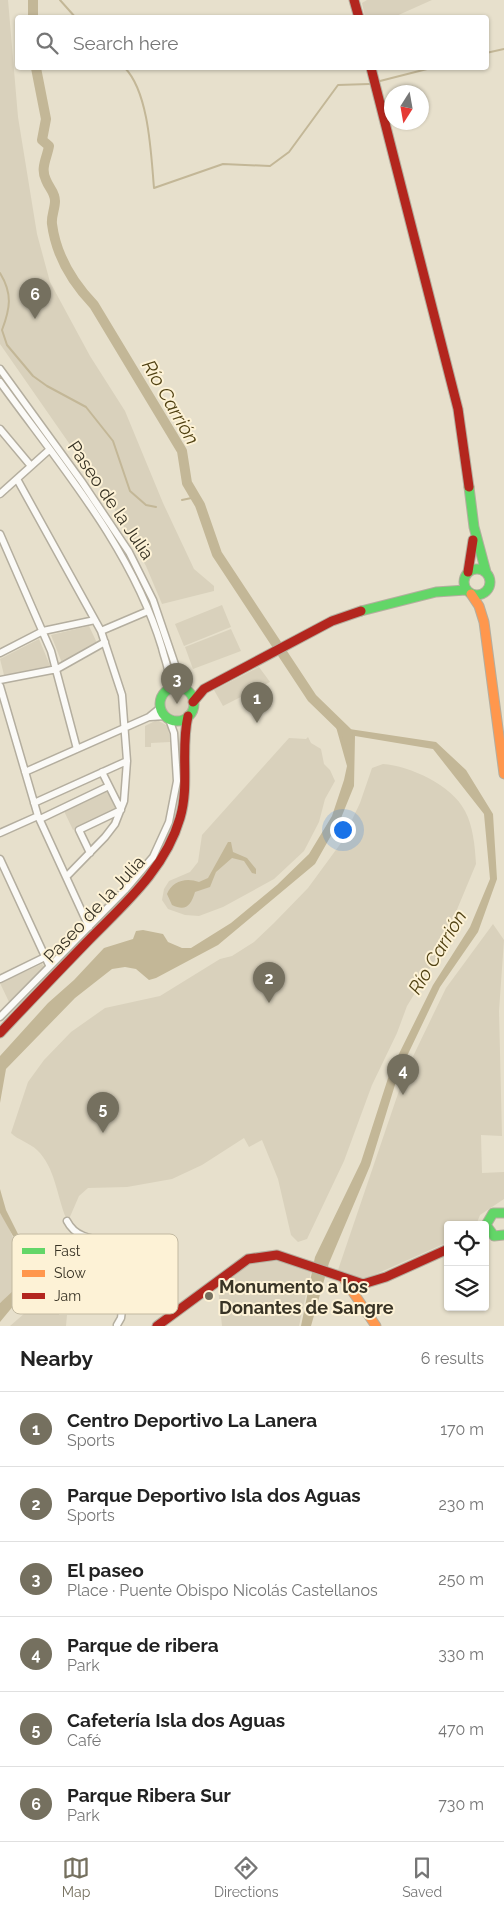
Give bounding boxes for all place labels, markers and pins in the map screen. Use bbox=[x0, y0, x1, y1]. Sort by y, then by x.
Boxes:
pin: 6 bbox=[19, 278, 51, 319]
pin: 3 bbox=[161, 663, 193, 704]
pin: 1 bbox=[241, 682, 273, 723]
pin: 2 bbox=[253, 962, 285, 1003]
pin: 4 bbox=[387, 1054, 419, 1095]
pin: 5 bbox=[87, 1092, 119, 1133]
place label: Monumento a los Donantes de Sangre bbox=[219, 1276, 394, 1318]
marker: Monumento a los Donantes de Sangre bbox=[203, 1290, 215, 1302]

